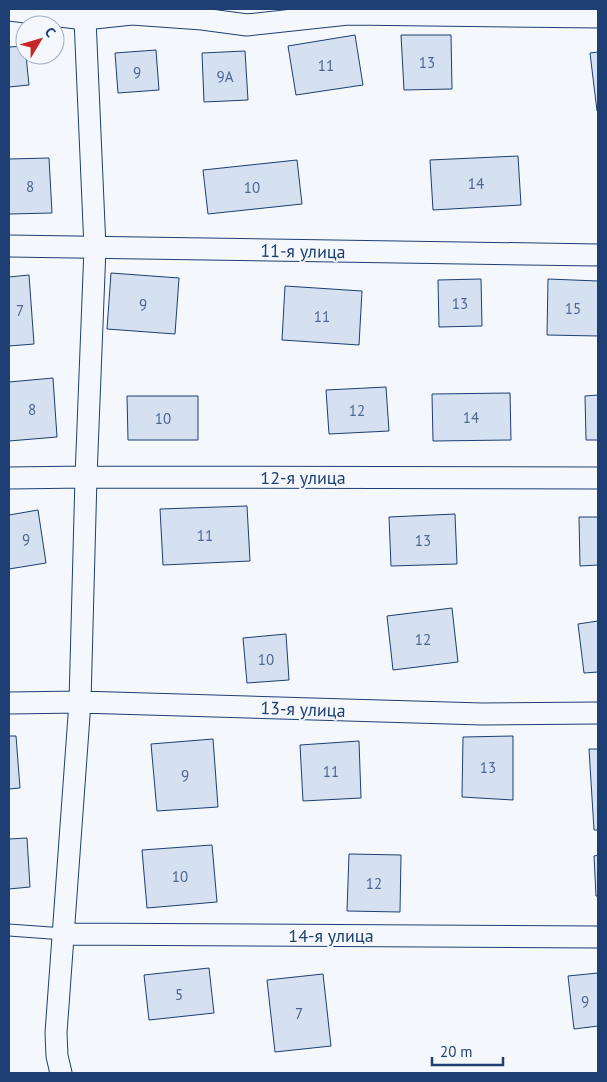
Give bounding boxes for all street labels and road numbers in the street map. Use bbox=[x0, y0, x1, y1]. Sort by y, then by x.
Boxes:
street label: 11-я улица bbox=[260, 239, 346, 263]
street label: 12-я улица bbox=[260, 466, 346, 489]
street label: 13-я улица bbox=[260, 696, 346, 722]
street label: 14-я улица bbox=[288, 924, 374, 947]

